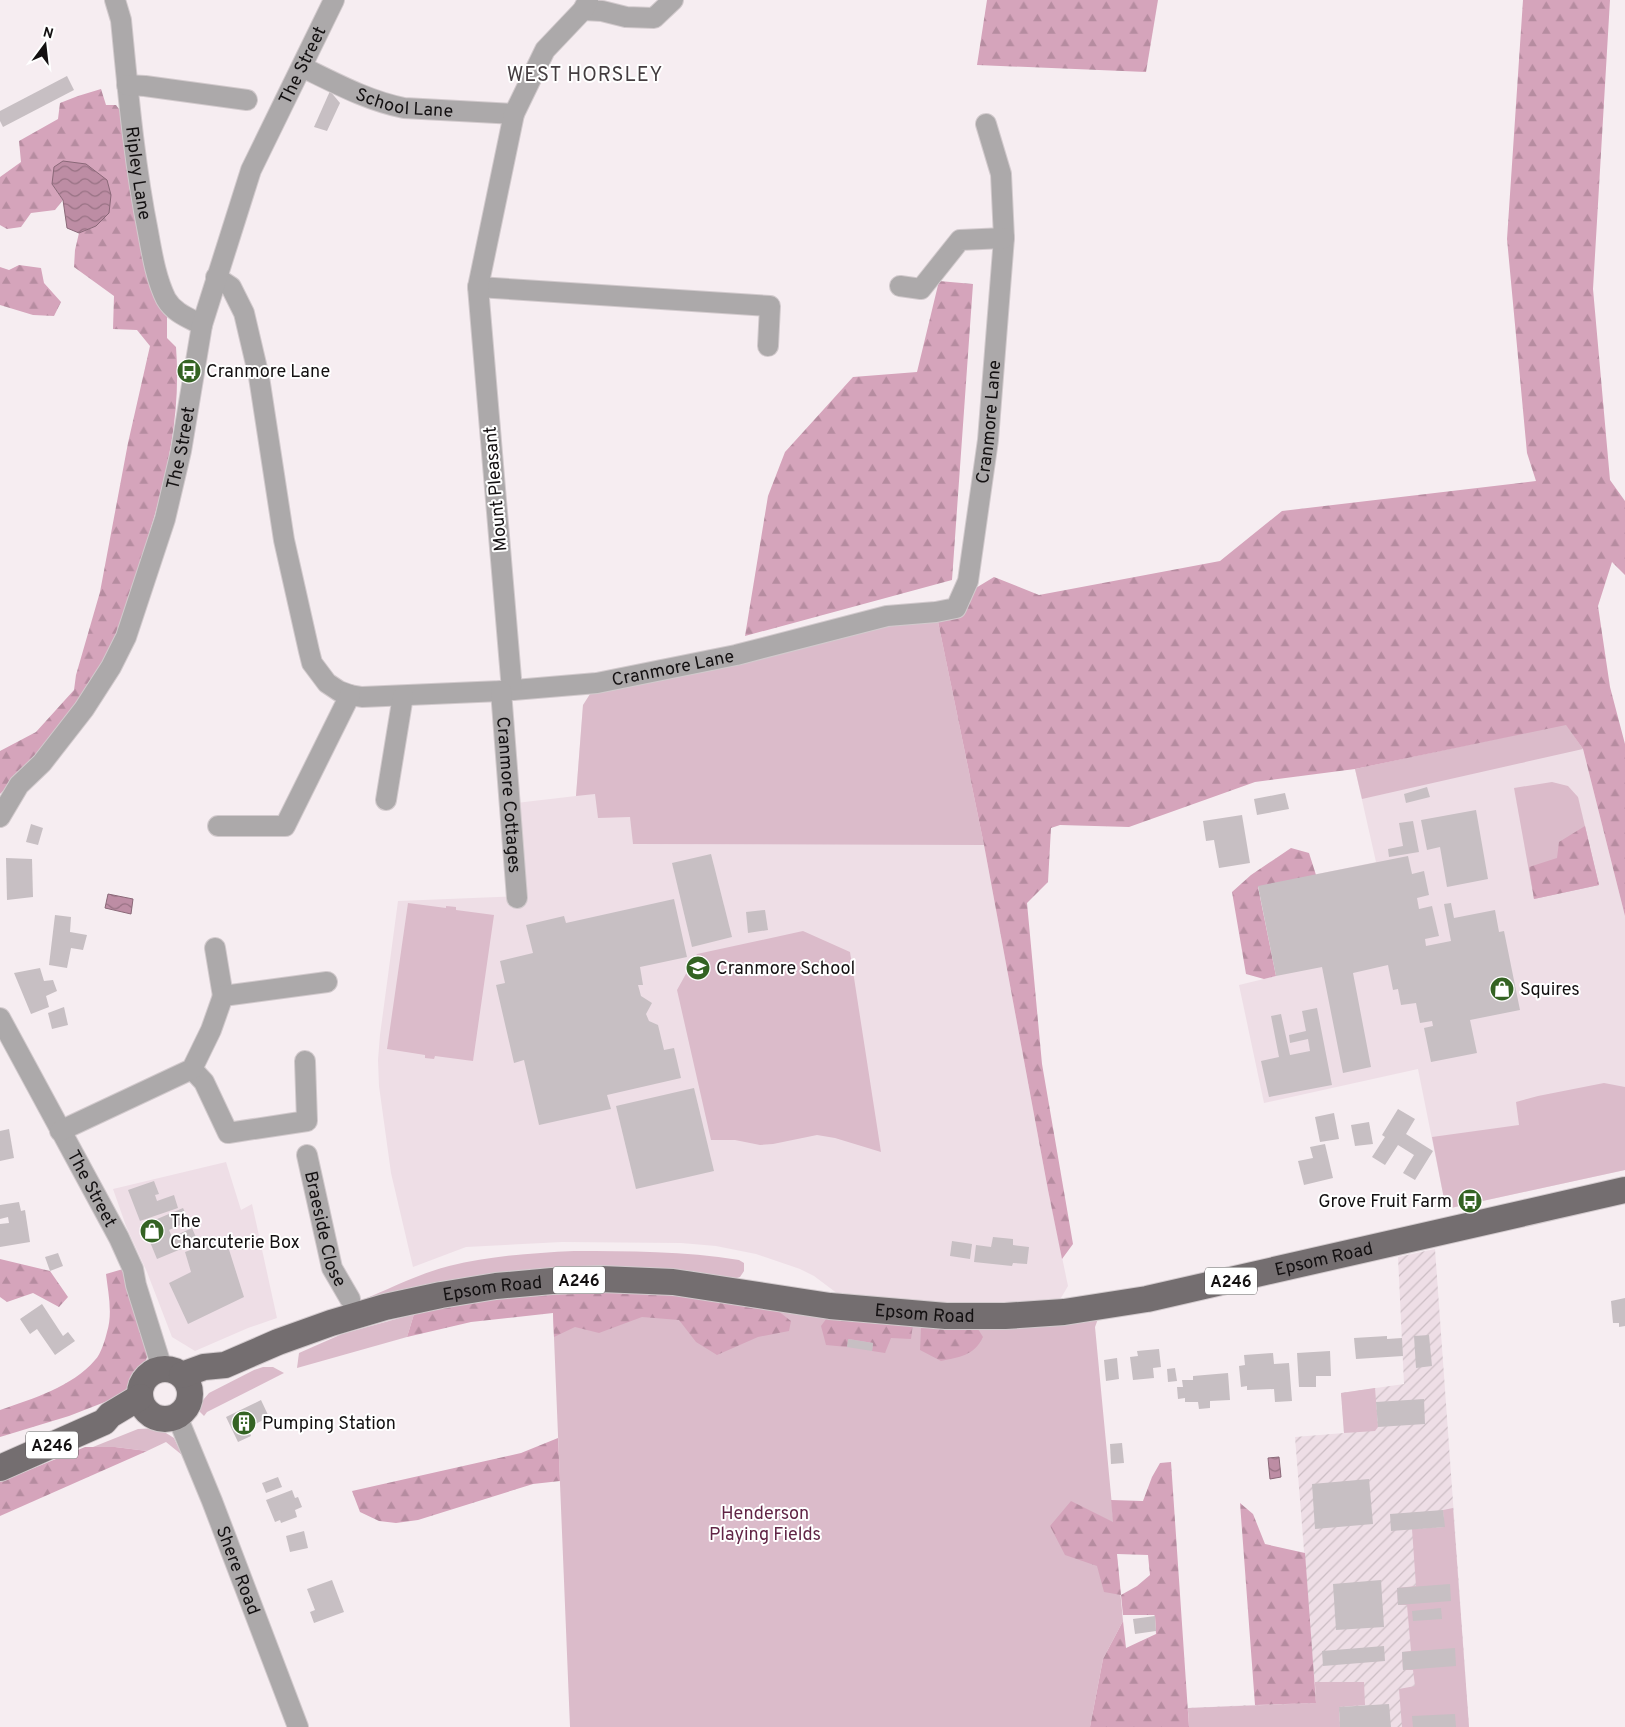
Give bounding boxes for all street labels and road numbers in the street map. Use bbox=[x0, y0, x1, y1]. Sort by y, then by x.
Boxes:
street label: The Street bbox=[275, 23, 332, 109]
street label: School Lane bbox=[352, 84, 454, 124]
street label: Ripley Lane bbox=[119, 125, 155, 222]
street label: Cranmore Lane bbox=[972, 359, 1007, 485]
street label: The Street bbox=[162, 405, 201, 492]
street label: Mount Pleasant bbox=[480, 425, 513, 552]
street label: Cranmore Lane bbox=[610, 646, 736, 693]
street label: Cranmore Cottages bbox=[490, 716, 525, 874]
street label: The Street bbox=[61, 1147, 121, 1232]
street label: Braeside Close bbox=[298, 1169, 351, 1292]
street label: Epsom Road bbox=[1273, 1238, 1376, 1282]
road number: A246 bbox=[553, 1266, 605, 1294]
road number: A246 bbox=[1205, 1268, 1257, 1294]
street label: Epsom Road bbox=[441, 1272, 543, 1308]
street label: Epsom Road bbox=[874, 1300, 975, 1329]
road number: A246 bbox=[26, 1432, 78, 1458]
street label: Shere Road bbox=[210, 1523, 264, 1618]

